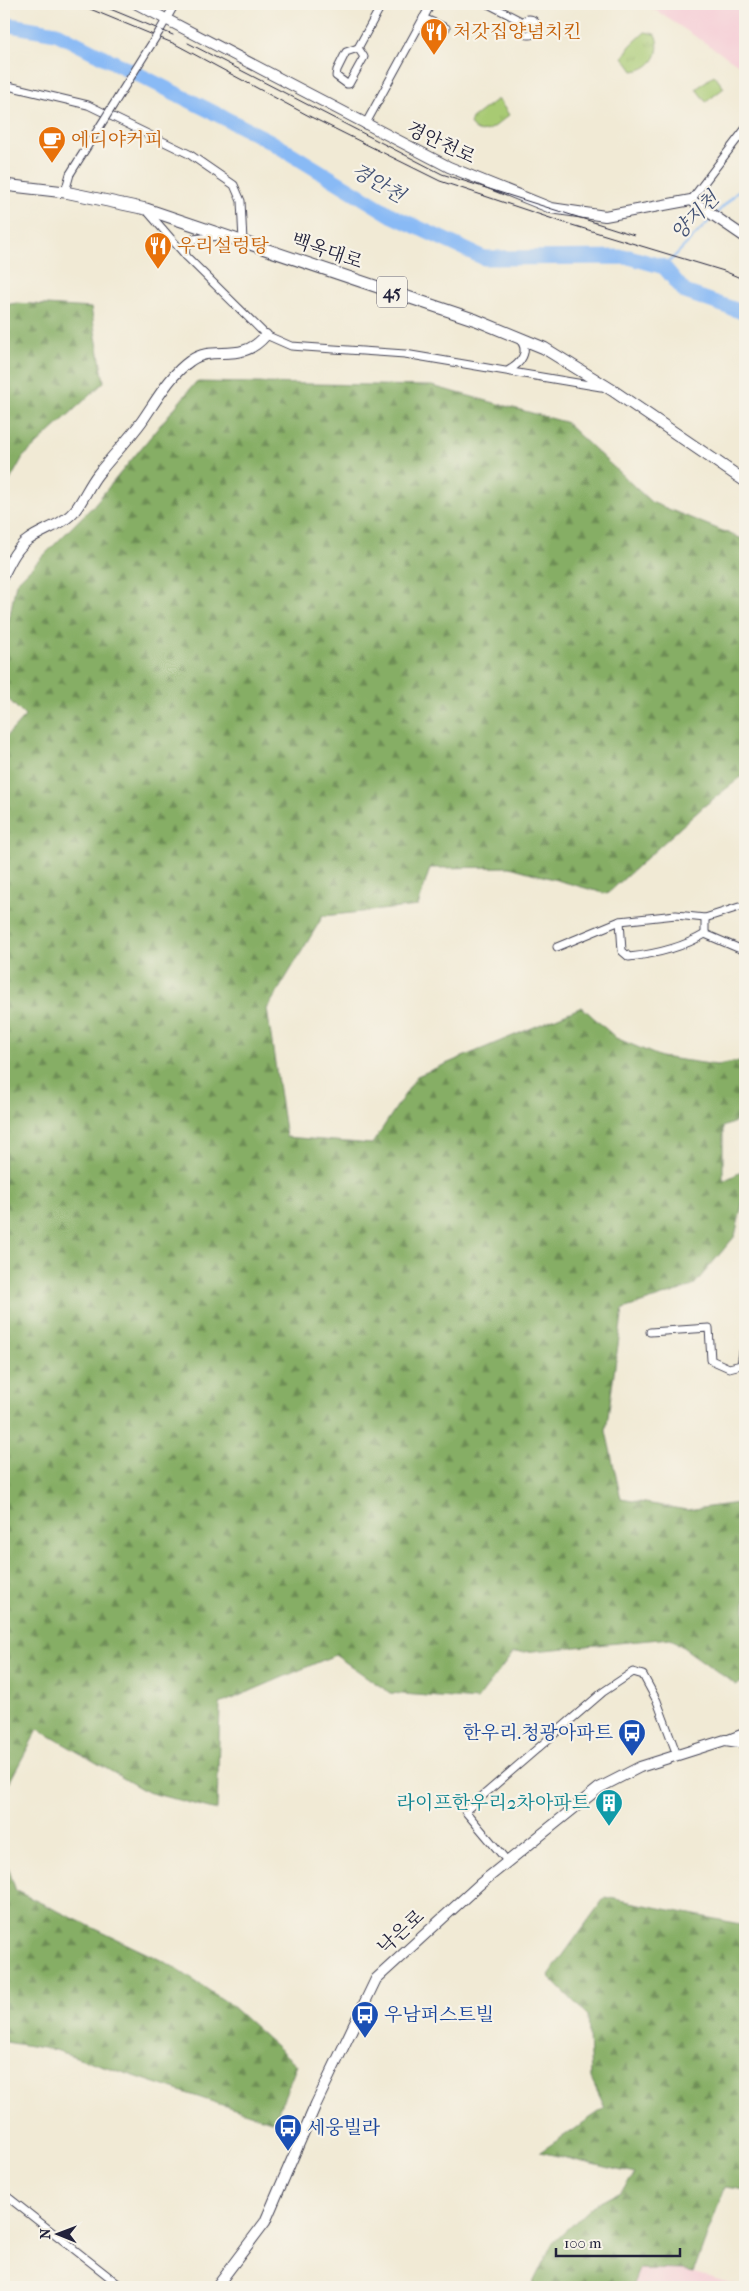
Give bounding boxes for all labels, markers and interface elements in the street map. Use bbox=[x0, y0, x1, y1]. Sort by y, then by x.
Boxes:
restaurant icon: 처갓집양념치킨 bbox=[419, 17, 449, 56]
place label: 처갓집양념치킨 bbox=[453, 21, 581, 43]
street label: 경안천로 bbox=[403, 118, 479, 168]
cafe icon: 에디야커피 bbox=[37, 125, 67, 164]
place label: 에디야커피 bbox=[71, 129, 163, 151]
water label: 경안천 bbox=[347, 159, 410, 208]
water label: 양지천 bbox=[667, 186, 725, 245]
street label: 백옥대로 bbox=[289, 229, 365, 273]
restaurant icon: 우리설렁탕 bbox=[143, 231, 173, 270]
place label: 우리설렁탕 bbox=[177, 235, 269, 257]
road number: 45 bbox=[377, 276, 407, 308]
bus stop icon: 한우리.청광아파트 bbox=[617, 1718, 647, 1757]
place label: 한우리.청광아파트 bbox=[463, 1722, 613, 1744]
building icon: 라이프한우리2차아파트 bbox=[594, 1788, 624, 1827]
place label: 라이프한우리2차아파트 bbox=[397, 1792, 590, 1814]
street label: 낙은로 bbox=[373, 1905, 429, 1959]
bus stop icon: 우남퍼스트빌 bbox=[350, 2000, 380, 2039]
place label: 우남퍼스트빌 bbox=[384, 2004, 494, 2026]
bus stop icon: 세웅빌라 bbox=[273, 2113, 303, 2152]
place label: 세웅빌라 bbox=[307, 2117, 380, 2139]
north arrow bbox=[32, 2208, 82, 2258]
scale bar bbox=[556, 2226, 680, 2258]
text: N bbox=[37, 2228, 54, 2239]
text: 100 m bbox=[564, 2234, 602, 2252]

